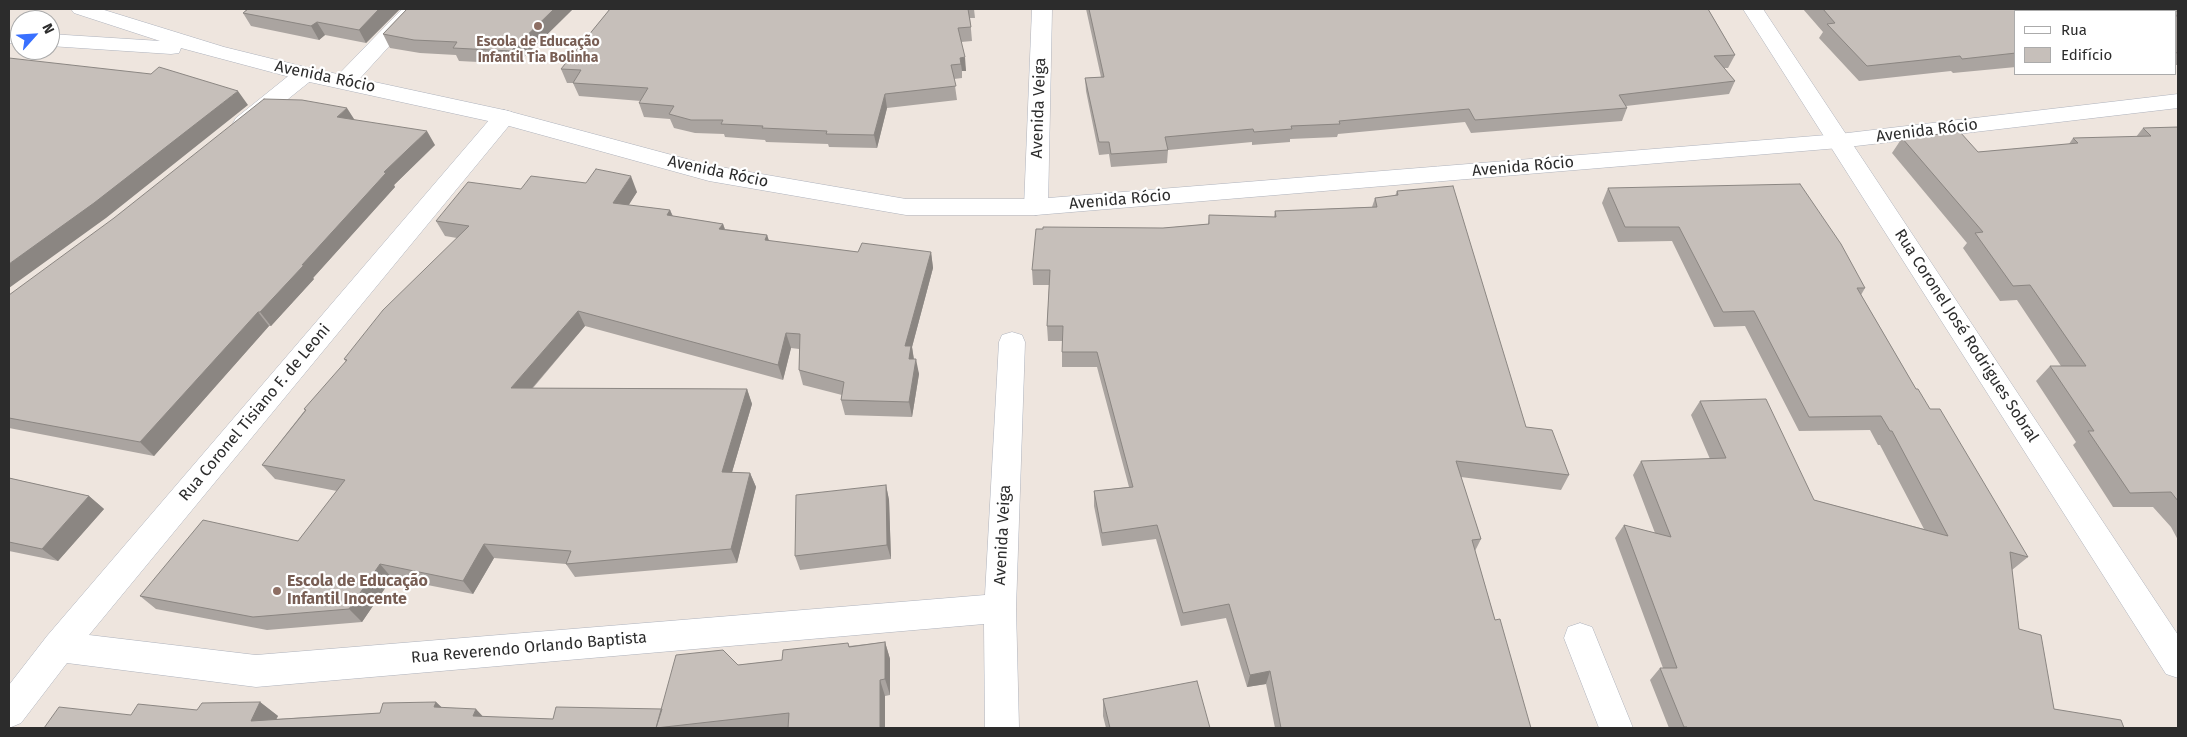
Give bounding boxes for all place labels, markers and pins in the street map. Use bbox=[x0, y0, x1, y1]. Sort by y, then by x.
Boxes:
marker: Escola de Educação Infantil Tia Bolinha bbox=[532, 20, 544, 32]
place label: Escola de Educação Infantil Tia Bolinha bbox=[476, 34, 600, 66]
place label: Escola de Educação Infantil Inocente bbox=[287, 572, 428, 610]
marker: Escola de Educação Infantil Inocente bbox=[271, 585, 283, 597]

